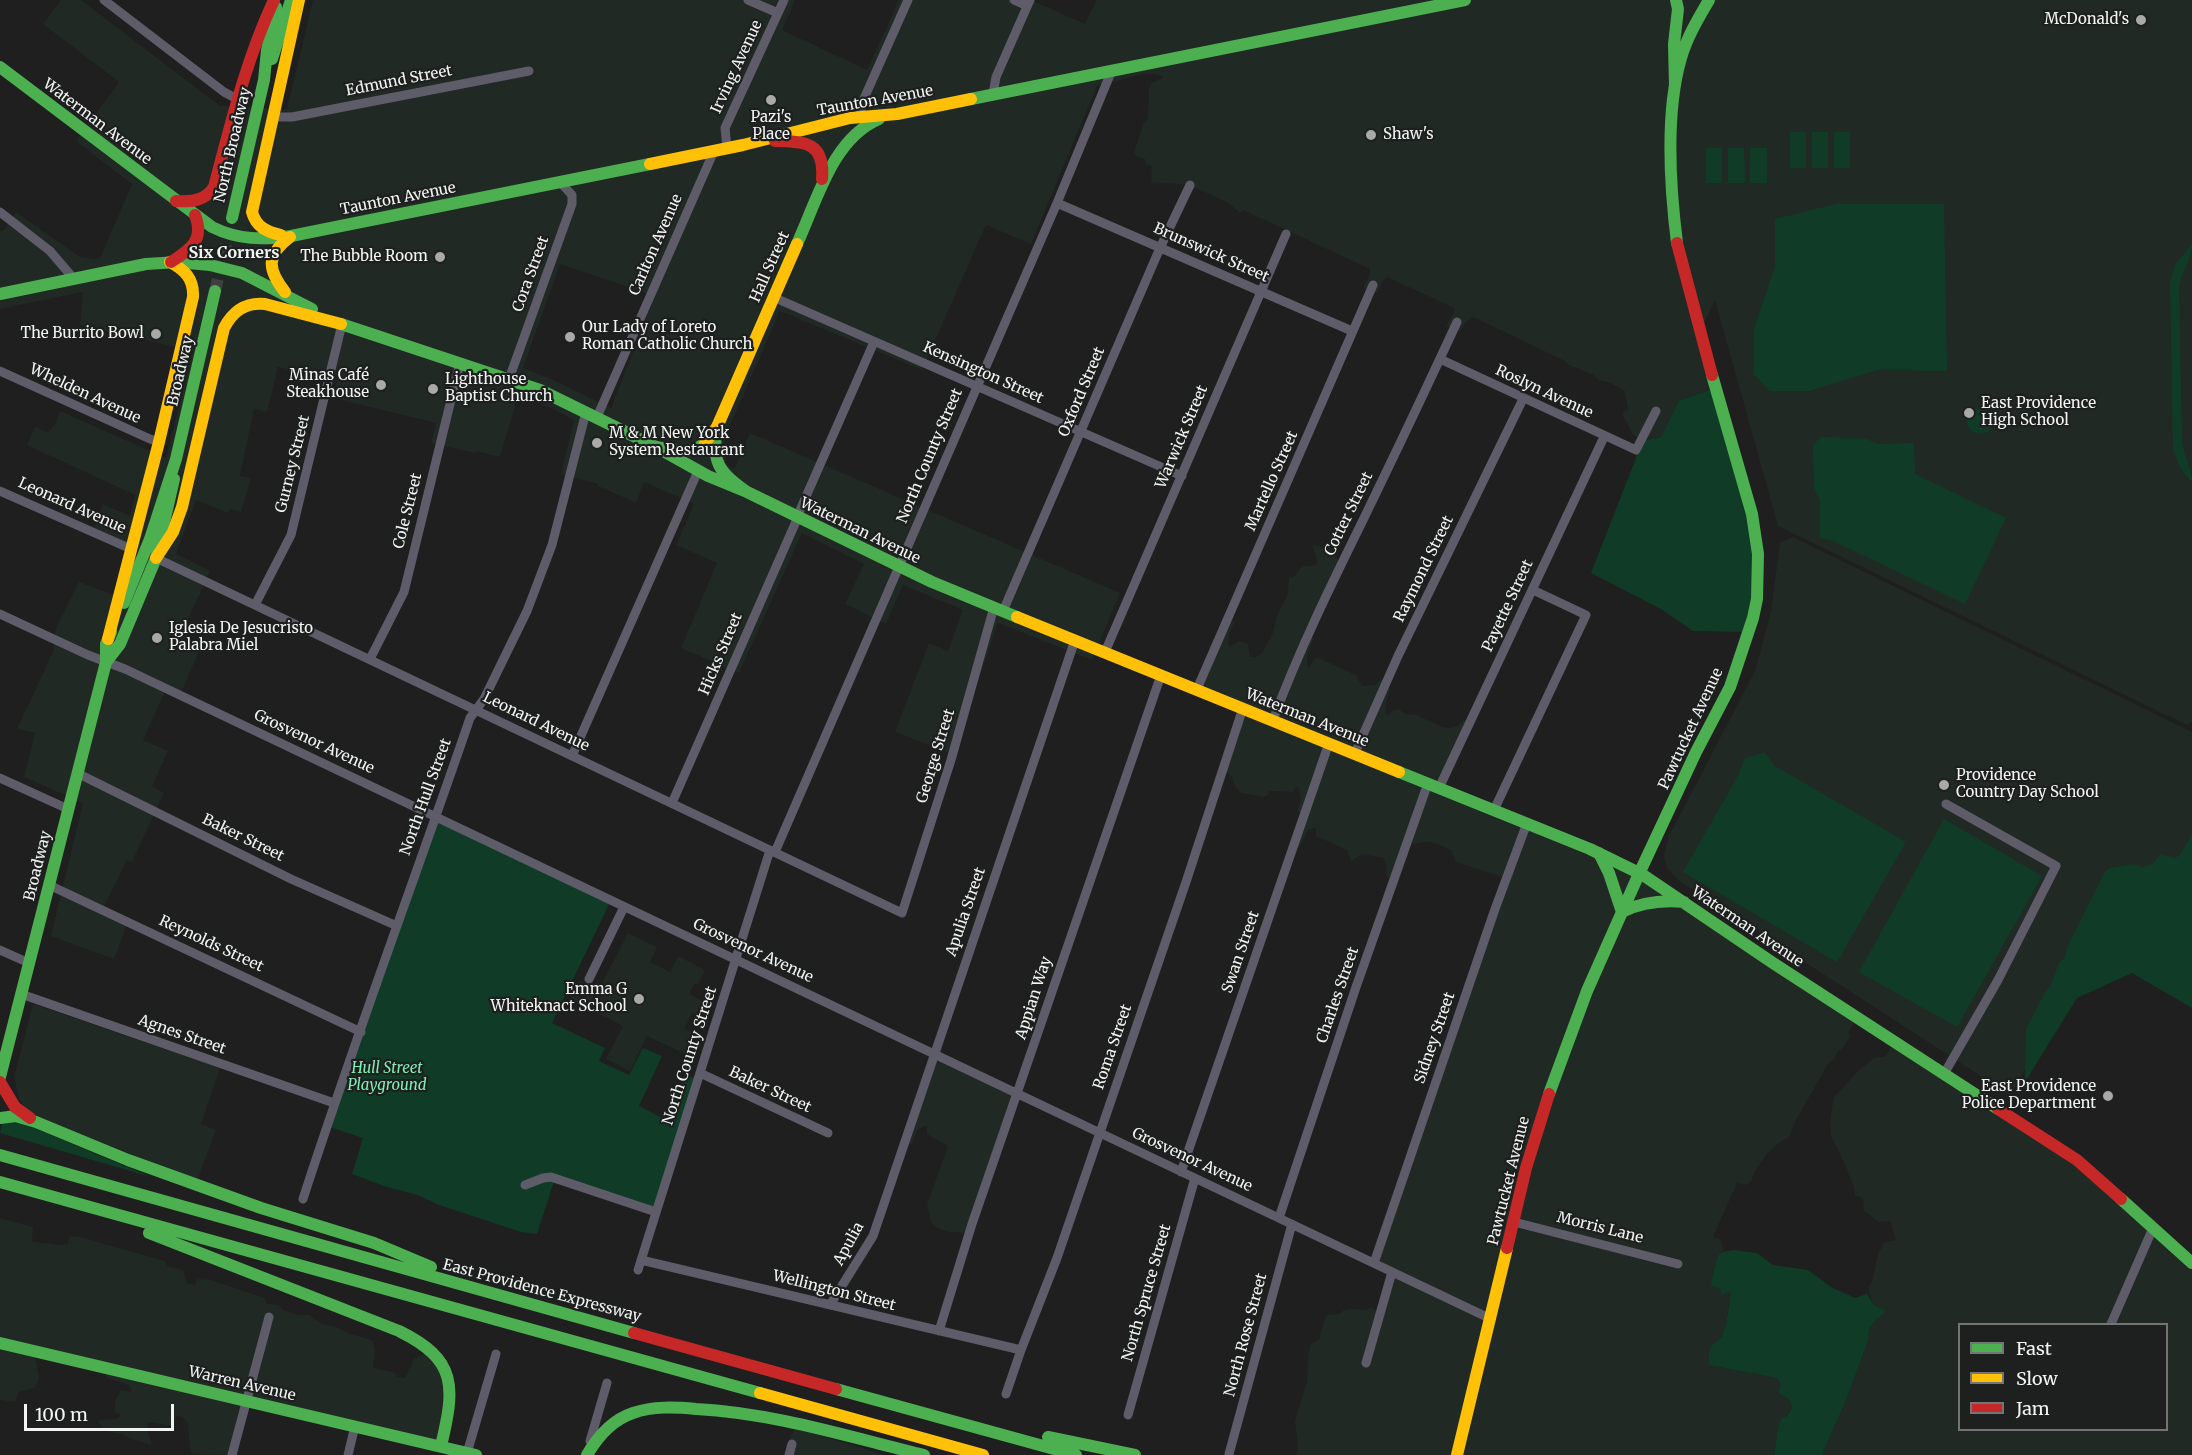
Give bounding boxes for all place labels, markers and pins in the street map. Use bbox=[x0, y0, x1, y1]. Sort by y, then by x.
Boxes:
place label: McDonald's bbox=[2044, 11, 2129, 29]
marker: McDonald's bbox=[2134, 13, 2148, 27]
marker: Pazi's Place bbox=[764, 93, 778, 107]
place label: Pazi's Place bbox=[751, 109, 791, 144]
place label: Shaw's bbox=[1383, 126, 1434, 144]
marker: Shaw's bbox=[1364, 128, 1378, 142]
place label: The Bubble Room bbox=[300, 248, 428, 266]
marker: The Bubble Room bbox=[433, 250, 447, 264]
place label: Our Lady of Loreto Roman Catholic Church bbox=[582, 319, 752, 354]
place label: The Burrito Bowl bbox=[20, 325, 144, 343]
marker: The Burrito Bowl bbox=[149, 327, 163, 341]
marker: Our Lady of Loreto Roman Catholic Church bbox=[563, 330, 577, 344]
place label: Minas Café Steakhouse bbox=[286, 367, 369, 402]
place label: Lighthouse Baptist Church bbox=[445, 371, 552, 406]
marker: Minas Café Steakhouse bbox=[374, 378, 388, 392]
marker: Lighthouse Baptist Church bbox=[426, 382, 440, 396]
place label: East Providence High School bbox=[1981, 395, 2096, 430]
marker: East Providence High School bbox=[1962, 406, 1976, 420]
place label: M & M New York System Restaurant bbox=[609, 425, 744, 460]
marker: M & M New York System Restaurant bbox=[590, 436, 604, 450]
place label: Iglesia De Jesucristo Palabra Miel bbox=[169, 620, 313, 655]
marker: Iglesia De Jesucristo Palabra Miel bbox=[150, 631, 164, 645]
place label: Providence Country Day School bbox=[1956, 767, 2099, 802]
marker: Providence Country Day School bbox=[1937, 778, 1951, 792]
place label: Emma G Whiteknact School bbox=[490, 981, 627, 1016]
marker: Emma G Whiteknact School bbox=[632, 992, 646, 1006]
place label: East Providence Police Department bbox=[1962, 1078, 2096, 1113]
marker: East Providence Police Department bbox=[2101, 1089, 2115, 1103]

